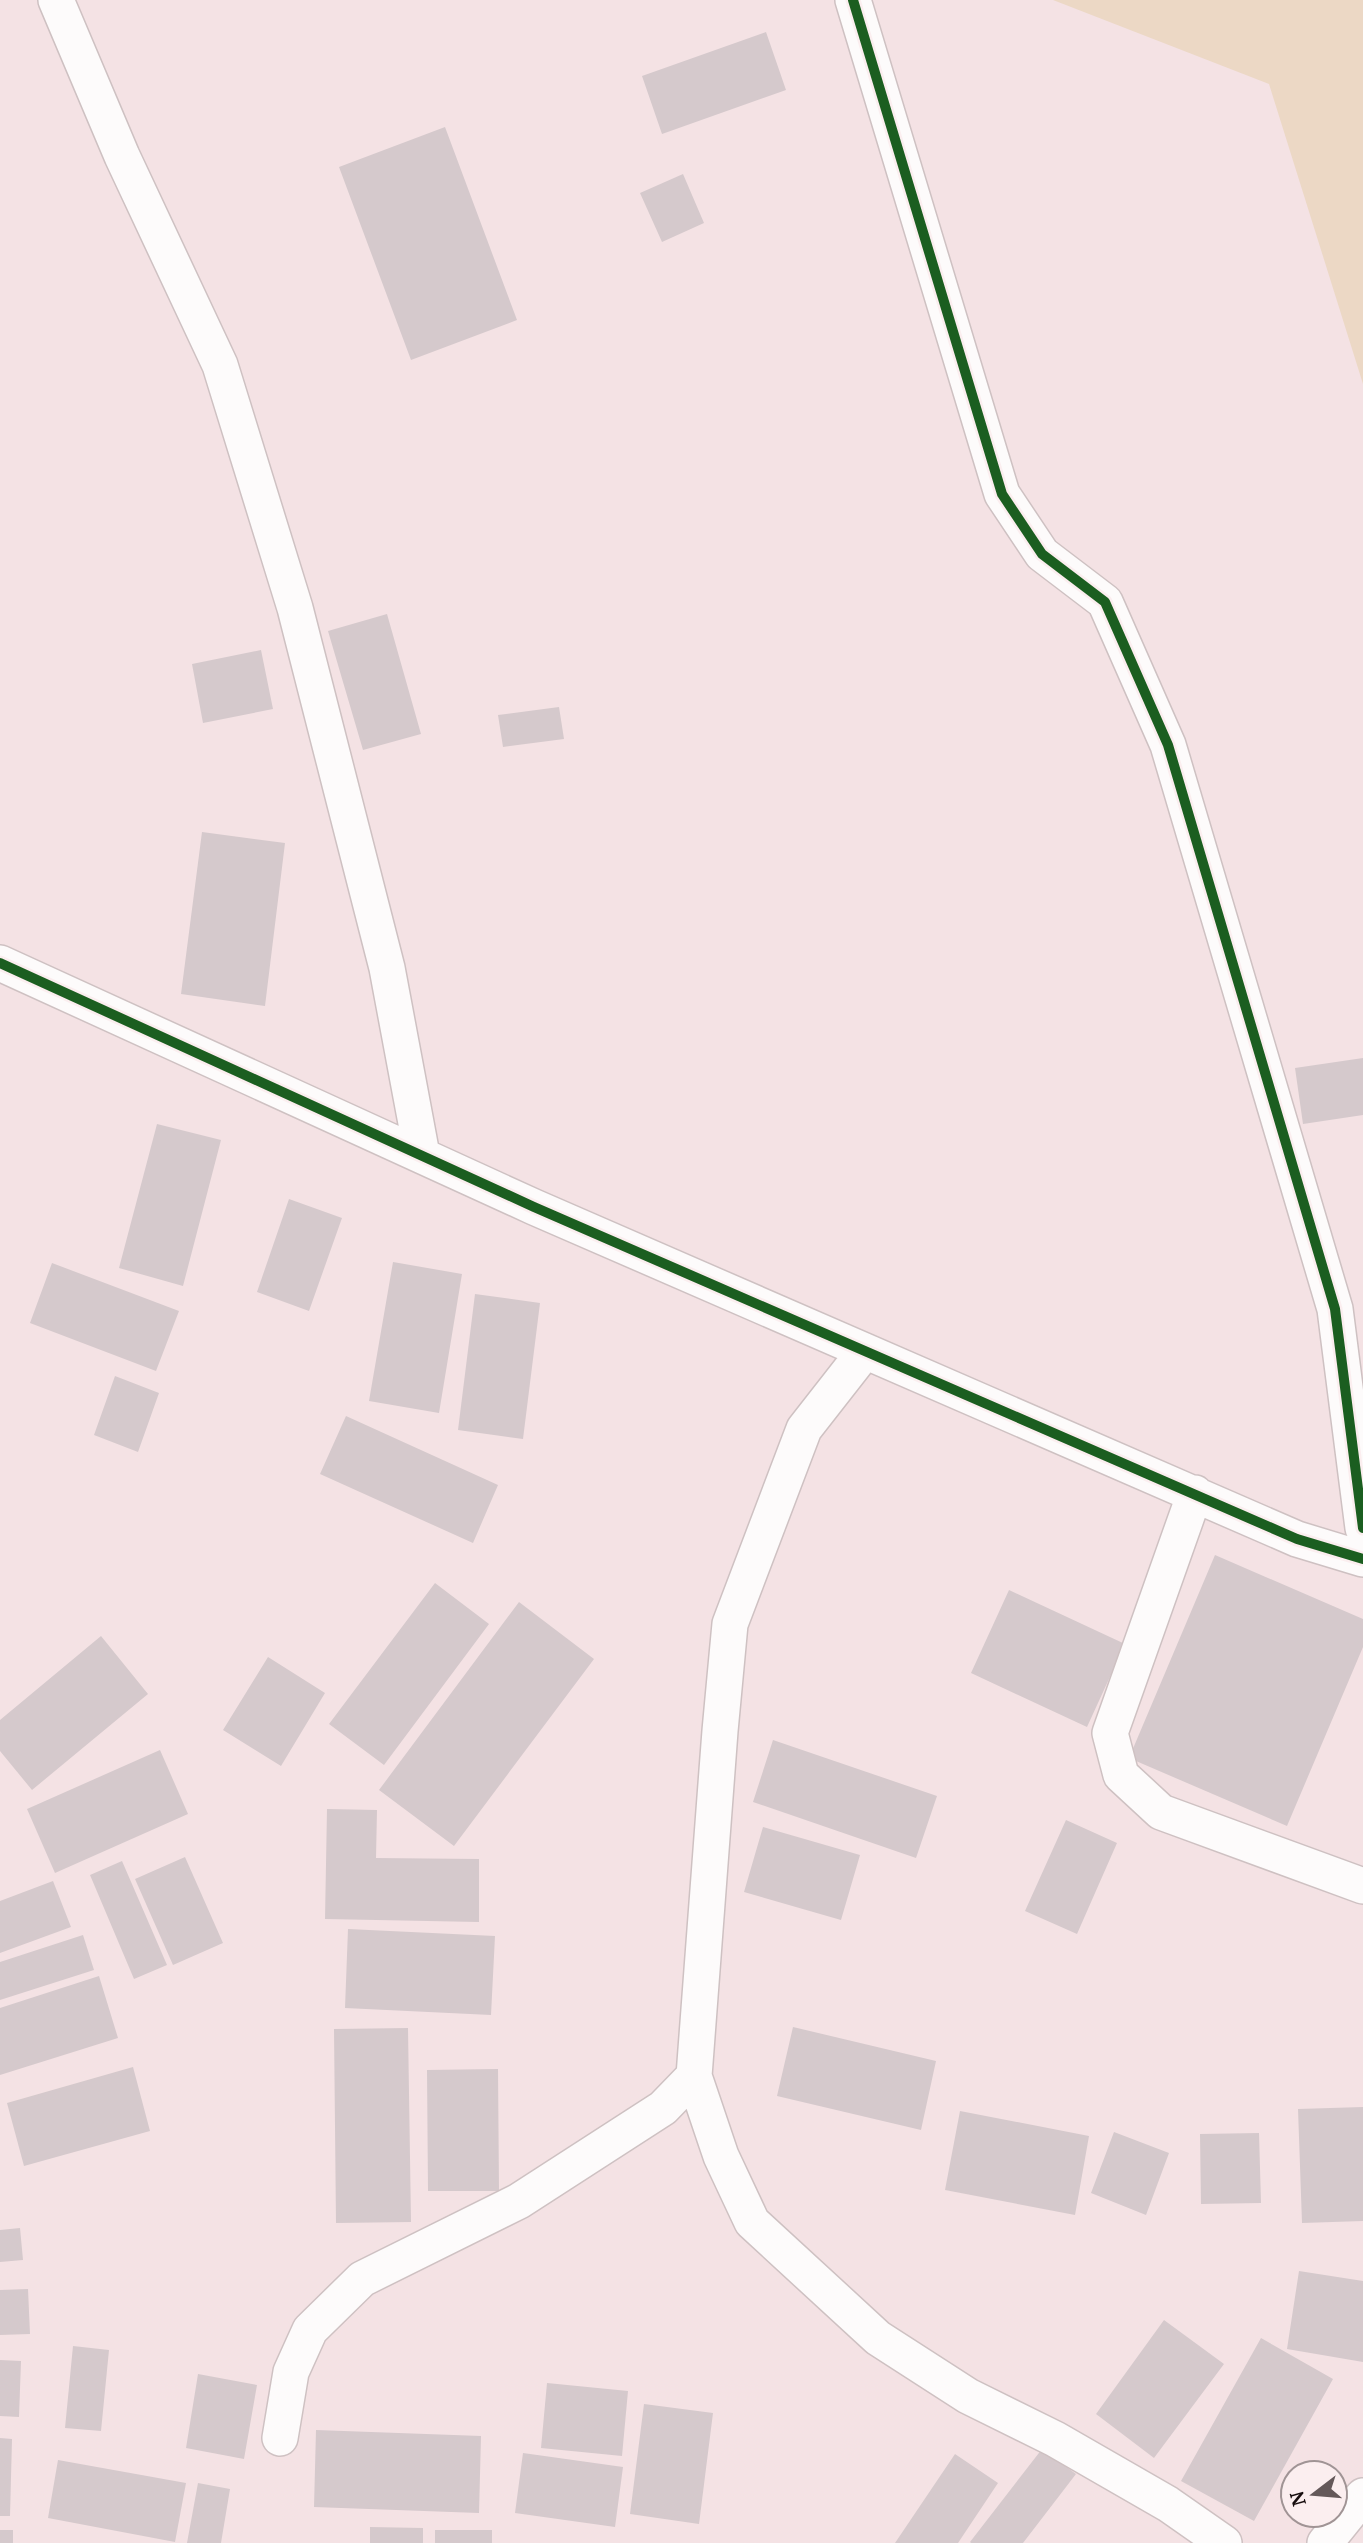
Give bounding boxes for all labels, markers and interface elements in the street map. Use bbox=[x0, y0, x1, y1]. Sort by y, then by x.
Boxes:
north arrow bbox=[1279, 2459, 1349, 2529]
text: N bbox=[1283, 2488, 1311, 2509]

